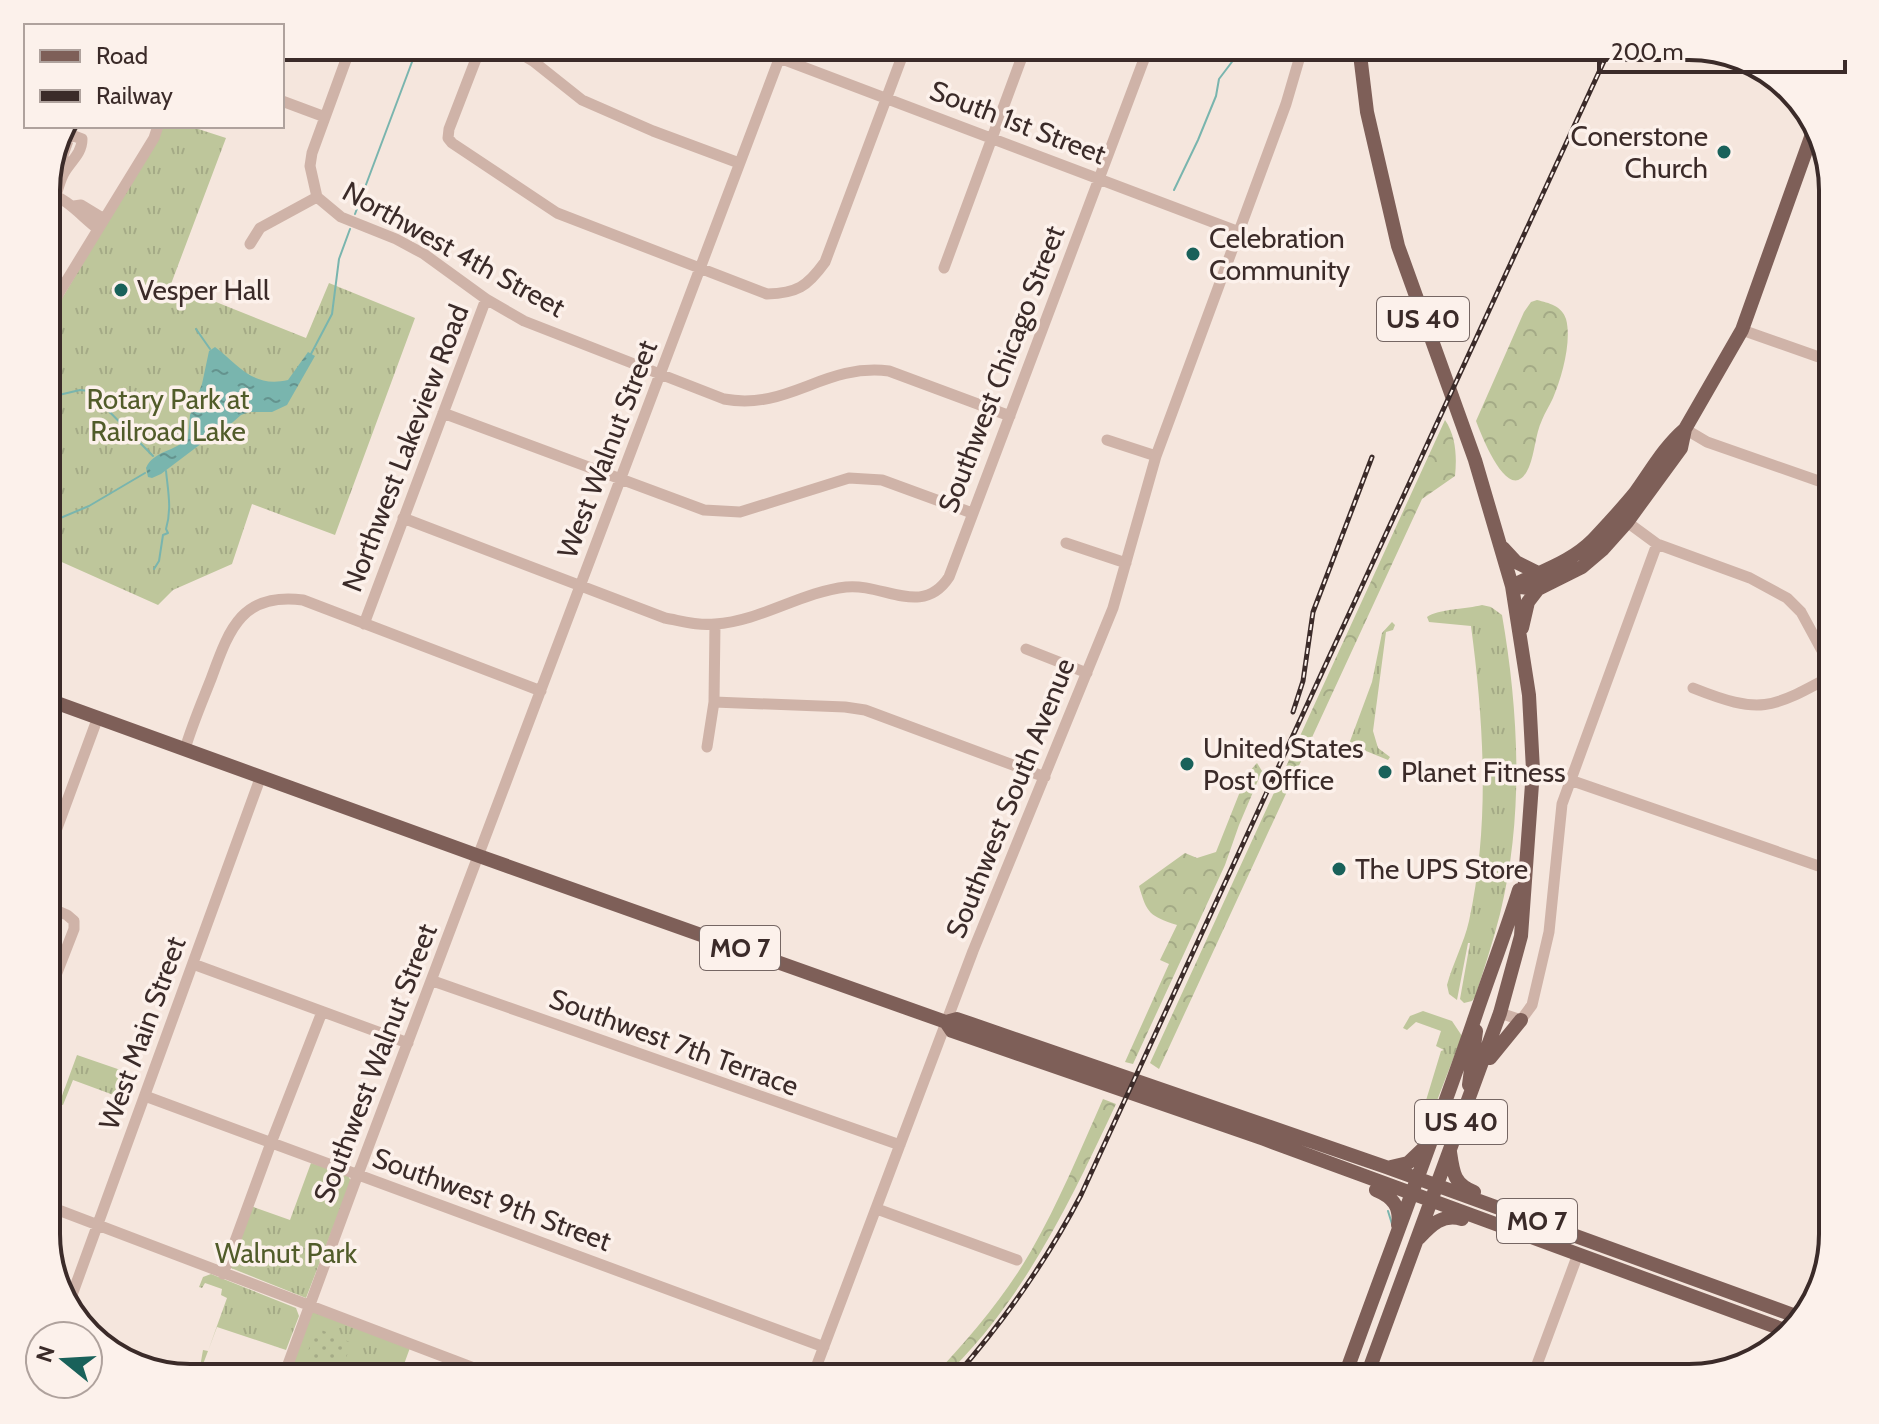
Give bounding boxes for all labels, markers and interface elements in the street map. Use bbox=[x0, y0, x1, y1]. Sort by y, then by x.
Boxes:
legend bbox=[24, 24, 284, 128]
scale bar bbox=[1599, 24, 1845, 74]
text: 200 m bbox=[1611, 37, 1684, 66]
text: Road bbox=[96, 41, 148, 70]
street label: South 1st Street bbox=[925, 73, 1111, 171]
text: Railway bbox=[96, 81, 173, 110]
place label: Conerstone Church bbox=[1571, 119, 1708, 185]
marker: Conerstone Church bbox=[1715, 143, 1733, 161]
street label: Northwest 4th Street bbox=[337, 174, 571, 324]
street label: Southwest Chicago Street bbox=[931, 221, 1071, 517]
place label: Celebration Community bbox=[1209, 221, 1350, 287]
marker: Celebration Community bbox=[1184, 245, 1202, 263]
place label: Vesper Hall bbox=[137, 273, 270, 307]
marker: Vesper Hall bbox=[112, 281, 130, 299]
road number: US 40 bbox=[1377, 297, 1469, 341]
street label: Northwest Lakeview Road bbox=[335, 300, 475, 596]
street label: West Walnut Street bbox=[550, 335, 664, 563]
park label: Rotary Park at Railroad Lake bbox=[86, 382, 250, 448]
street label: Southwest South Avenue bbox=[938, 653, 1082, 943]
place label: United States Post Office bbox=[1203, 731, 1364, 797]
marker: United States Post Office bbox=[1178, 755, 1196, 773]
place label: Planet Fitness bbox=[1401, 755, 1566, 789]
marker: Planet Fitness bbox=[1376, 763, 1394, 781]
place label: The UPS Store bbox=[1355, 852, 1528, 886]
marker: The UPS Store bbox=[1330, 860, 1348, 878]
street label: Southwest Walnut Street bbox=[306, 919, 444, 1207]
road number: MO 7 bbox=[700, 926, 780, 970]
street label: West Main Street bbox=[91, 932, 193, 1134]
street label: Southwest 7th Terrace bbox=[545, 981, 803, 1103]
road number: US 40 bbox=[1415, 1100, 1507, 1144]
street label: Southwest 9th Street bbox=[368, 1140, 616, 1258]
road number: MO 7 bbox=[1497, 1199, 1577, 1243]
park label: Walnut Park bbox=[215, 1236, 357, 1270]
north arrow bbox=[24, 1320, 104, 1400]
text: N bbox=[30, 1342, 61, 1366]

